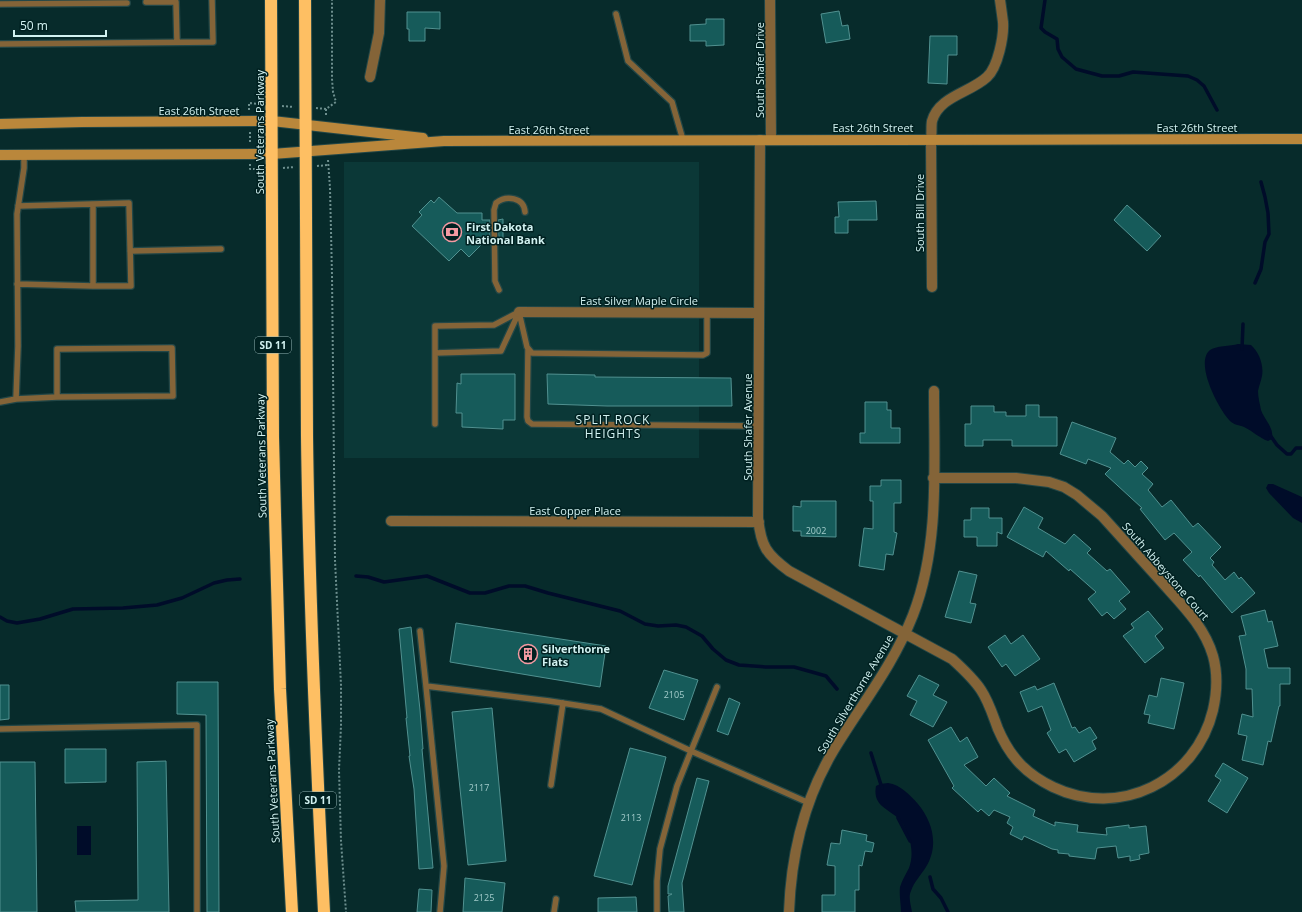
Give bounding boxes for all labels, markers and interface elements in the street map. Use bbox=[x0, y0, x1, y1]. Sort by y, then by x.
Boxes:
scale bar bbox=[14, 12, 106, 38]
text: 50 m bbox=[20, 17, 48, 34]
street label: South Shafer Drive bbox=[752, 22, 767, 118]
street label: South Veterans Parkway bbox=[252, 69, 267, 194]
street label: East 26th Street bbox=[158, 103, 240, 118]
street label: East 26th Street bbox=[832, 120, 914, 135]
street label: East 26th Street bbox=[1156, 120, 1238, 135]
street label: East 26th Street bbox=[508, 122, 590, 137]
street label: South Bill Drive bbox=[912, 174, 927, 252]
place label: First Dakota National Bank bbox=[466, 219, 545, 247]
bank icon: First Dakota National Bank bbox=[441, 221, 463, 243]
street label: East Silver Maple Circle bbox=[580, 293, 698, 308]
road number: SD 11 bbox=[255, 337, 291, 353]
street label: South Shafer Avenue bbox=[740, 373, 755, 481]
street label: South Veterans Parkway bbox=[252, 393, 270, 518]
district label: SPLIT ROCK HEIGHTS bbox=[576, 411, 650, 442]
street label: East Copper Place bbox=[529, 503, 621, 518]
street label: South Abbeystone Court bbox=[1119, 519, 1213, 623]
house number: 2002 bbox=[806, 524, 826, 537]
street label: South Silverthorne Avenue bbox=[813, 632, 897, 756]
place label: Silverthorne Flats bbox=[542, 641, 611, 669]
building icon: Silverthorne Flats bbox=[517, 643, 539, 665]
house number: 2105 bbox=[664, 688, 684, 701]
street label: South Veterans Parkway bbox=[261, 718, 283, 843]
house number: 2117 bbox=[469, 781, 489, 794]
road number: SD 11 bbox=[300, 792, 336, 808]
house number: 2113 bbox=[621, 811, 641, 824]
house number: 2125 bbox=[474, 891, 494, 904]

